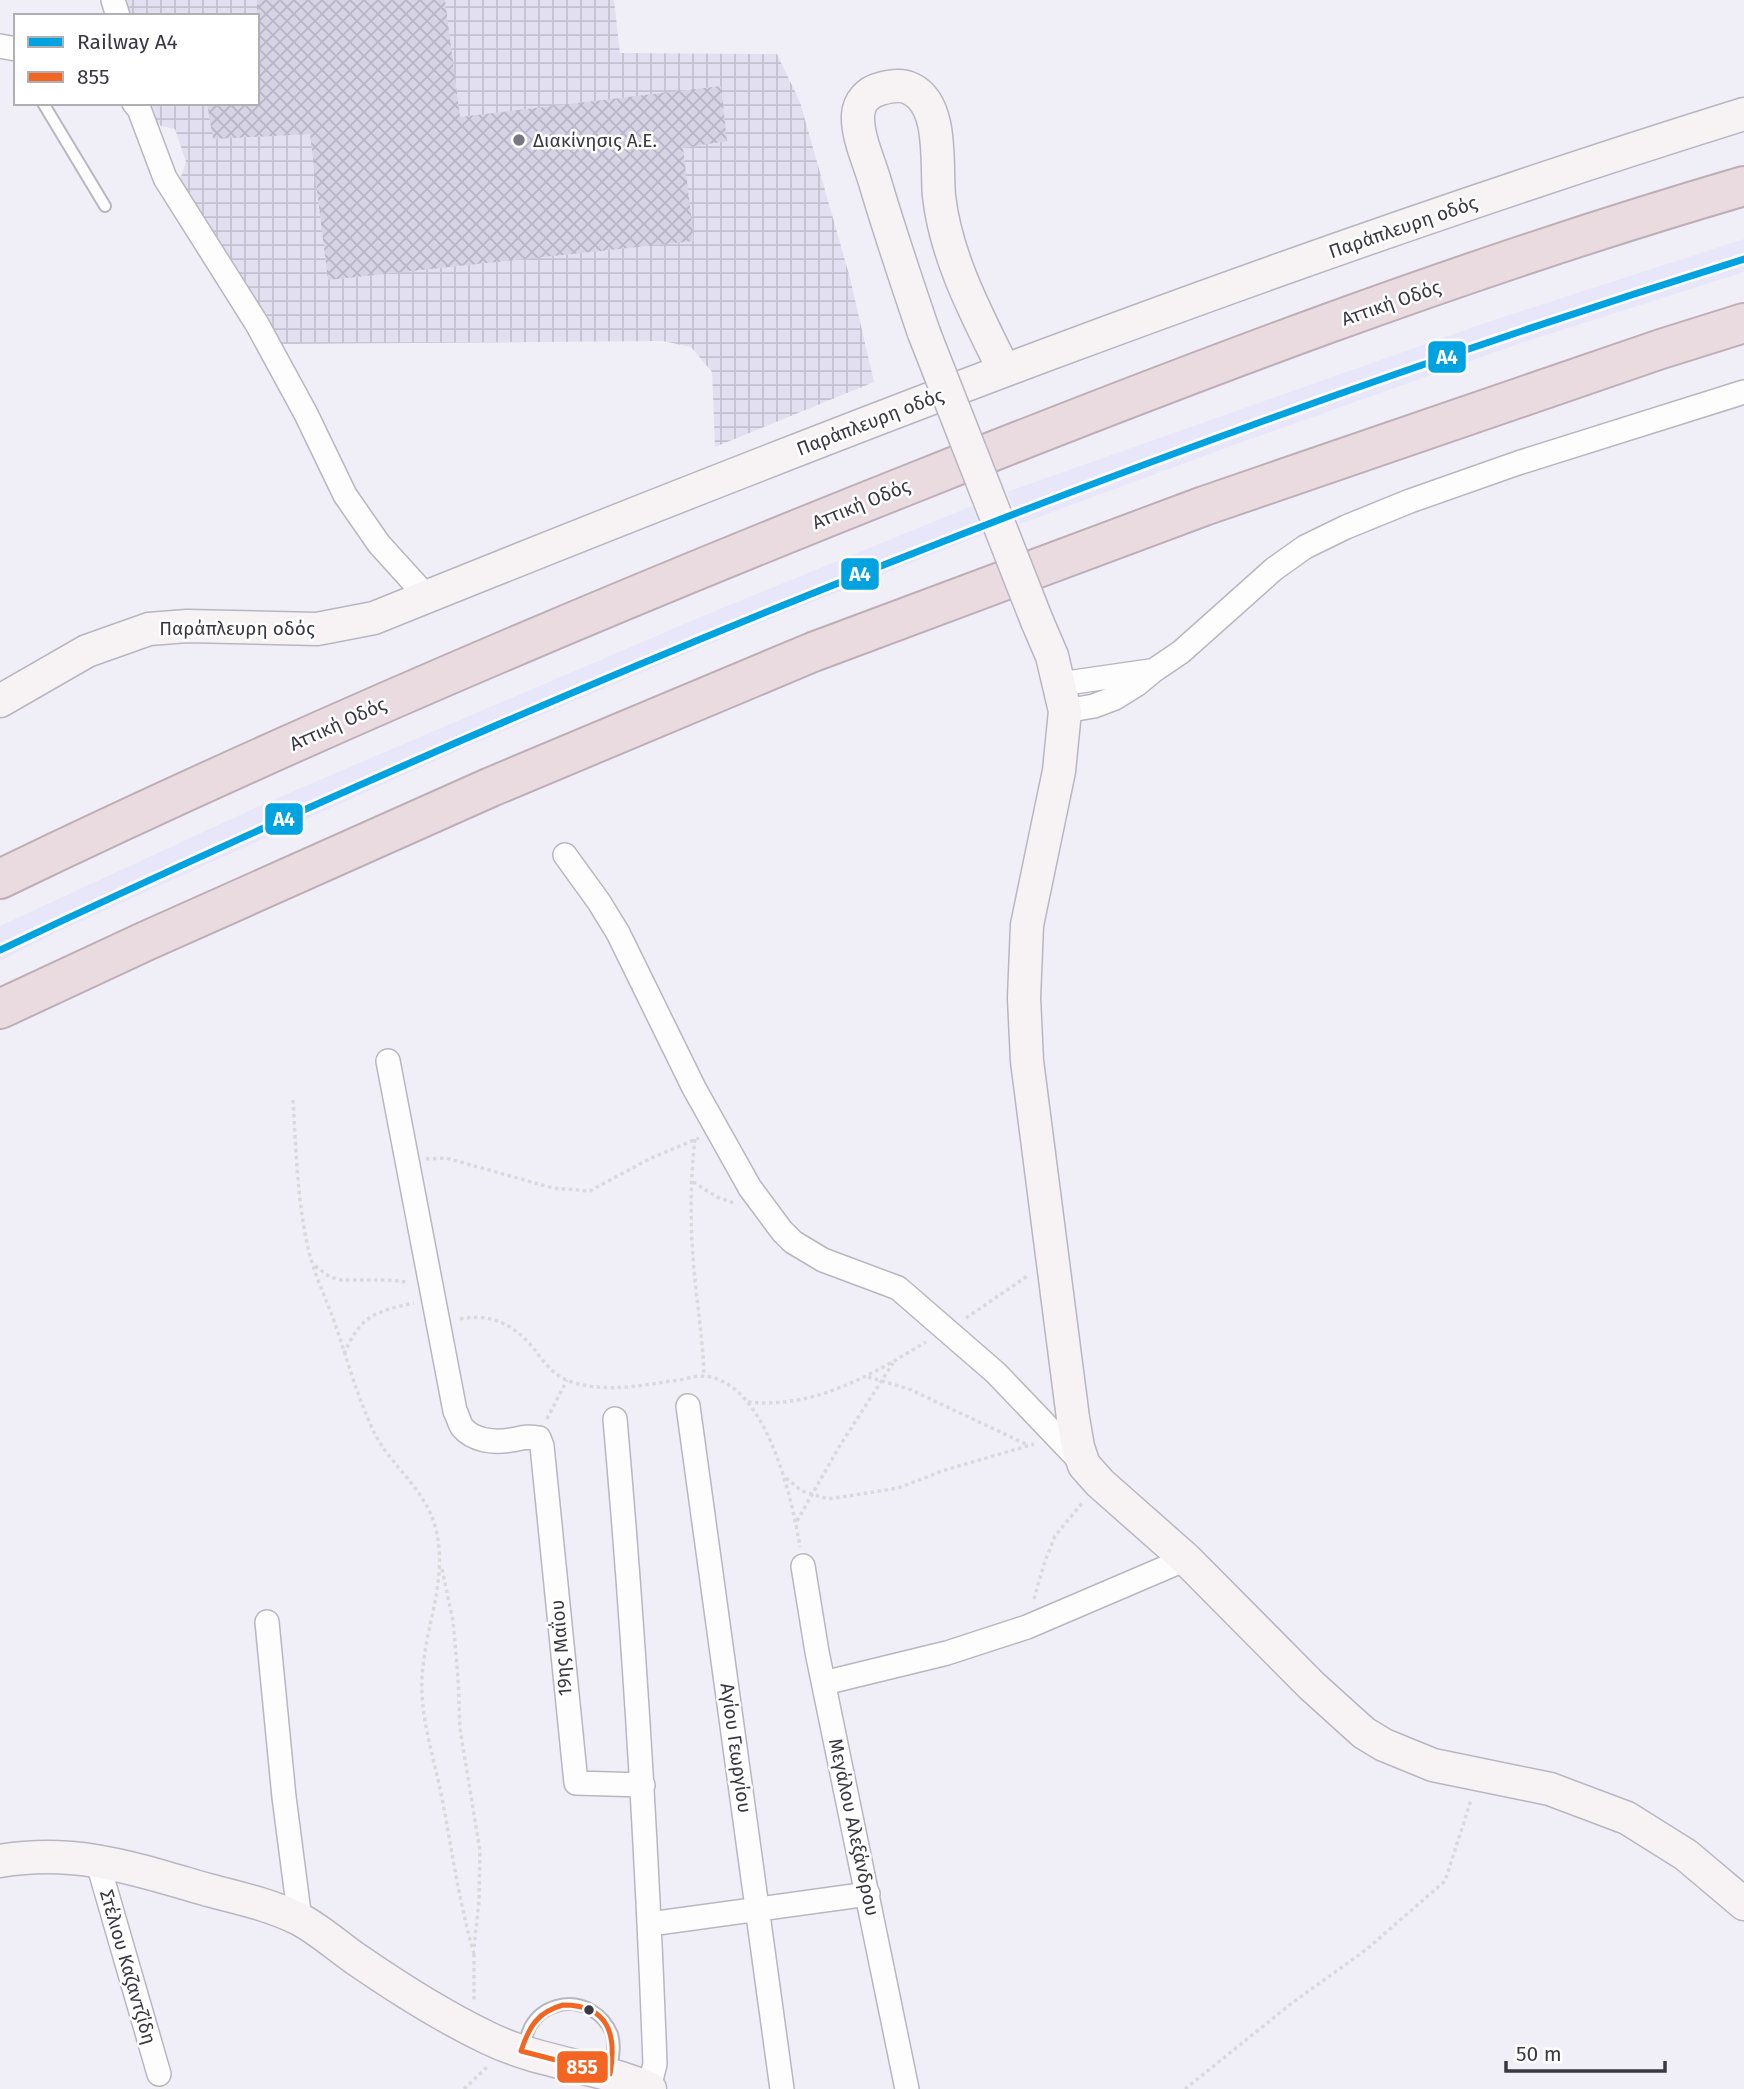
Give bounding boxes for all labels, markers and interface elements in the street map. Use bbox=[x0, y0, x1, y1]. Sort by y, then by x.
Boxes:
legend bbox=[14, 14, 259, 105]
text: Railway A4 bbox=[77, 29, 178, 55]
text: 855 bbox=[77, 64, 110, 90]
place label: Διακίνησις Α.Ε. bbox=[533, 129, 657, 152]
marker: Διακίνησις Α.Ε. bbox=[511, 132, 527, 148]
street label: Παράπλευρη οδός bbox=[1326, 191, 1480, 263]
street label: Αττική Οδός bbox=[1338, 275, 1444, 331]
line badge: A4 bbox=[1427, 340, 1467, 374]
text: A4 bbox=[1435, 346, 1458, 369]
street label: Παράπλευρη οδός bbox=[793, 383, 947, 461]
street label: Αττική Οδός bbox=[809, 474, 913, 534]
line badge: A4 bbox=[840, 557, 880, 591]
text: A4 bbox=[848, 563, 871, 586]
street label: Παράπλευρη οδός bbox=[159, 617, 315, 640]
street label: Αττική Οδός bbox=[286, 692, 390, 756]
line badge: A4 bbox=[264, 802, 304, 836]
text: A4 bbox=[272, 808, 295, 831]
street label: 19ης Μαΐου bbox=[545, 1599, 577, 1697]
street label: Αγίου Γεωργίου bbox=[716, 1682, 756, 1814]
street label: Μεγάλου Αλεξάνδρου bbox=[824, 1736, 884, 1918]
street label: Στέλιου Καζαντζίδη bbox=[95, 1887, 161, 2047]
unlabelled marker bbox=[582, 2003, 596, 2017]
scale bar bbox=[1506, 2030, 1665, 2074]
text: 50 m bbox=[1516, 2041, 1562, 2067]
line badge: 855 bbox=[556, 2050, 609, 2084]
text: 855 bbox=[566, 2056, 598, 2079]

